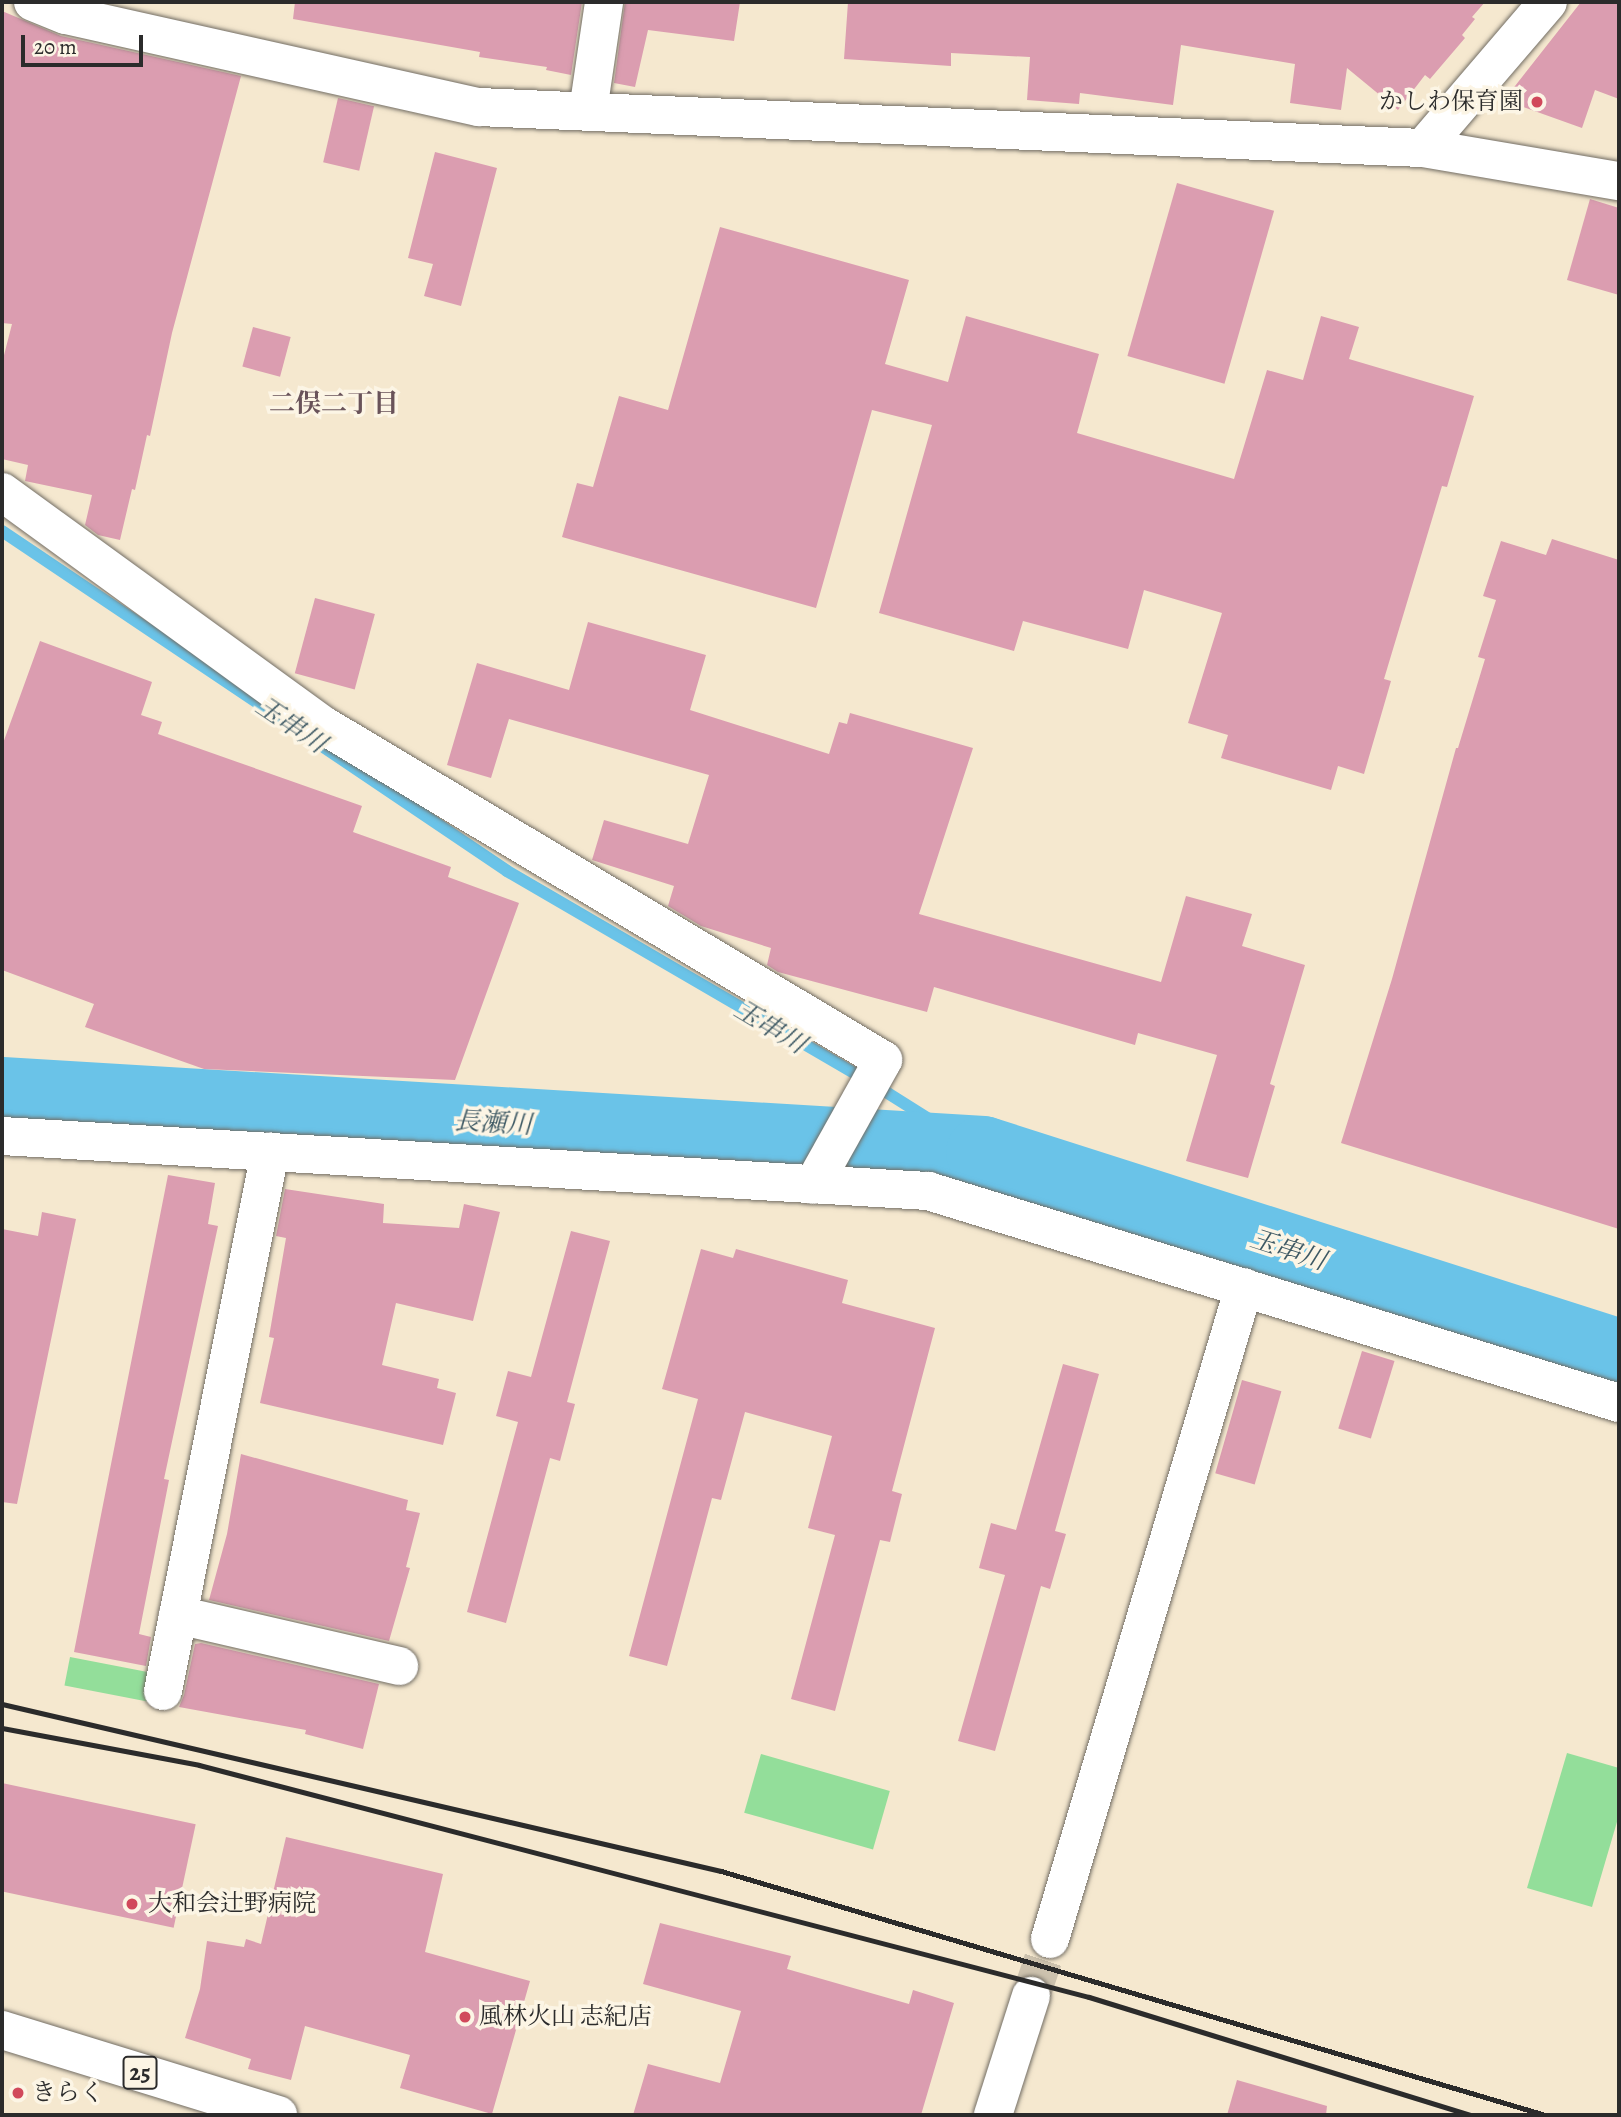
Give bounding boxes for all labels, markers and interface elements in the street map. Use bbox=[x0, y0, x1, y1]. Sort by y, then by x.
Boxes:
scale bar bbox=[24, 21, 147, 65]
text: 20 m bbox=[34, 33, 77, 61]
place label: かしわ保育園 bbox=[1379, 88, 1523, 116]
marker: かしわ保育園 bbox=[1529, 94, 1545, 110]
district label: 二俣二丁目 bbox=[269, 388, 399, 420]
water label: 玉串川 bbox=[250, 690, 332, 760]
water label: 玉串川 bbox=[729, 994, 811, 1060]
water label: 長瀬川 bbox=[453, 1105, 533, 1141]
water label: 玉串川 bbox=[1246, 1223, 1330, 1277]
place label: 大和会辻野病院 bbox=[148, 1890, 316, 1918]
marker: 大和会辻野病院 bbox=[122, 1894, 142, 1914]
place label: 風林火山 志紀店 bbox=[479, 2003, 652, 2031]
marker: 風林火山 志紀店 bbox=[457, 2009, 473, 2025]
road number: 25 bbox=[122, 2054, 158, 2092]
place label: きらく bbox=[32, 2079, 104, 2107]
marker: きらく bbox=[10, 2085, 26, 2101]

